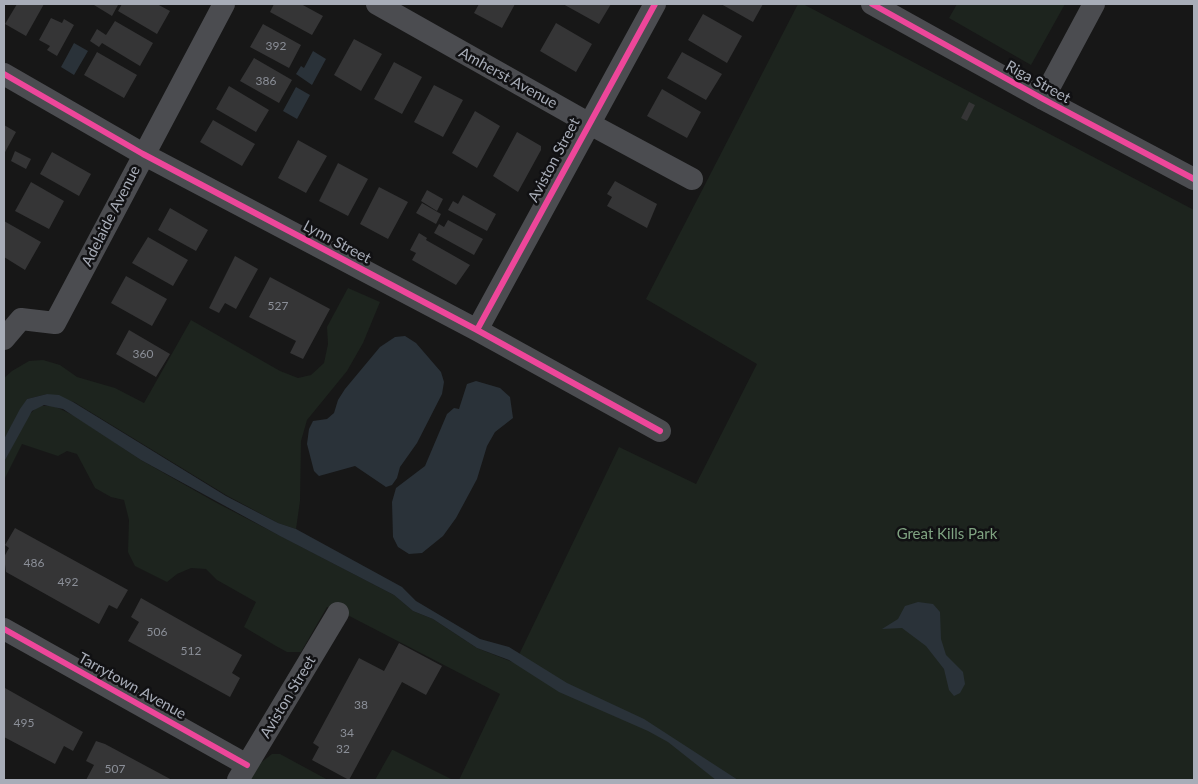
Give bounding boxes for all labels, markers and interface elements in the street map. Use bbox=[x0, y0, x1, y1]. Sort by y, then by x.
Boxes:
house number: 392 bbox=[266, 39, 286, 53]
street label: Amherst Avenue bbox=[456, 44, 560, 112]
street label: Riga Street bbox=[1002, 57, 1074, 107]
house number: 386 bbox=[256, 74, 276, 88]
street label: Aviston Street bbox=[524, 115, 584, 205]
street label: Adelaide Avenue bbox=[78, 163, 144, 269]
street label: Lynn Street bbox=[300, 217, 374, 267]
house number: 527 bbox=[268, 299, 288, 313]
house number: 360 bbox=[133, 347, 153, 361]
park label: Great Kills Park bbox=[897, 525, 997, 543]
house number: 486 bbox=[24, 556, 44, 570]
house number: 492 bbox=[58, 575, 78, 589]
house number: 506 bbox=[147, 625, 167, 639]
house number: 512 bbox=[181, 644, 201, 658]
street label: Tarrytown Avenue bbox=[75, 649, 189, 723]
street label: Aviston Street bbox=[256, 653, 320, 741]
house number: 38 bbox=[354, 698, 368, 712]
house number: 495 bbox=[14, 716, 34, 730]
house number: 34 bbox=[340, 726, 354, 740]
house number: 32 bbox=[336, 742, 350, 756]
house number: 507 bbox=[105, 762, 125, 776]

